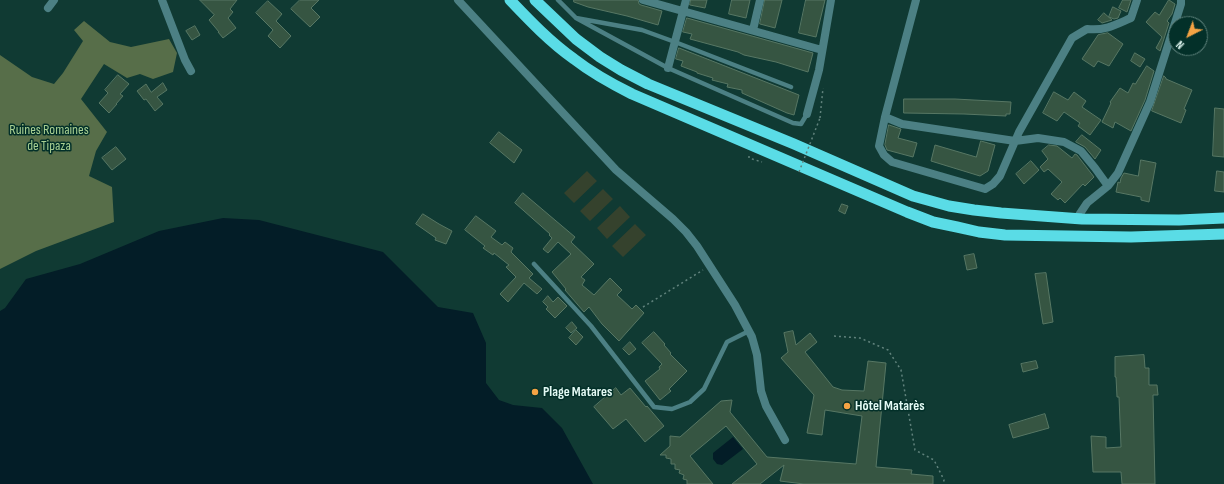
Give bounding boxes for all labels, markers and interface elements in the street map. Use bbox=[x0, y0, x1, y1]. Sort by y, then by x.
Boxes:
north arrow bbox=[1168, 16, 1208, 56]
text: N bbox=[1174, 38, 1187, 51]
park label: Ruines Romaines de Tipaza bbox=[9, 122, 89, 154]
place label: Plage Matares bbox=[543, 384, 612, 400]
marker: Plage Matares bbox=[530, 387, 540, 397]
place label: Hôtel Matarès bbox=[855, 398, 925, 414]
marker: Hôtel Matarès bbox=[842, 401, 852, 411]

